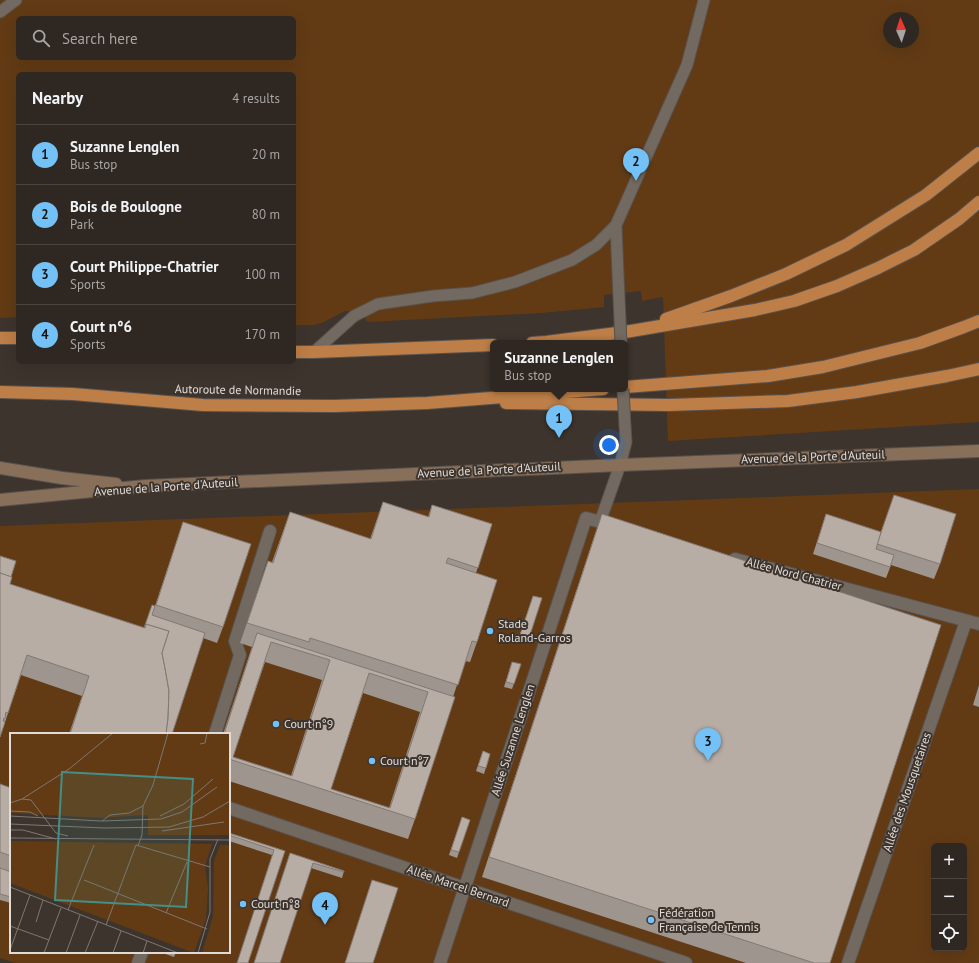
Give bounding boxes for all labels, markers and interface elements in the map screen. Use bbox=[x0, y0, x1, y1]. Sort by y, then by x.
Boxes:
north arrow bbox=[883, 12, 919, 48]
search box bbox=[16, 16, 296, 60]
icon: search bbox=[30, 27, 52, 49]
text: Search here bbox=[62, 29, 138, 48]
text: Nearby bbox=[32, 87, 83, 109]
text: 4 results bbox=[232, 90, 280, 107]
text: Suzanne Lenglen bbox=[70, 137, 179, 156]
text: 1 bbox=[41, 146, 49, 163]
text: 20 m bbox=[252, 146, 280, 163]
pin: 2 bbox=[623, 148, 649, 181]
text: Bus stop bbox=[70, 156, 117, 173]
text: Bois de Boulogne bbox=[70, 197, 182, 216]
text: 2 bbox=[41, 206, 49, 223]
text: 80 m bbox=[252, 206, 280, 223]
text: Park bbox=[70, 216, 94, 233]
text: Court Philippe-Chatrier bbox=[70, 257, 219, 276]
text: 3 bbox=[41, 266, 49, 283]
text: 100 m bbox=[245, 266, 280, 283]
text: Sports bbox=[70, 276, 106, 293]
text: Court n°6 bbox=[70, 317, 132, 336]
text: 4 bbox=[41, 326, 49, 343]
text: 170 m bbox=[245, 326, 280, 343]
text: Sports bbox=[70, 336, 106, 353]
popup bbox=[490, 340, 628, 392]
text: Suzanne Lenglen bbox=[504, 348, 614, 367]
text: Bus stop bbox=[504, 367, 552, 384]
street label: Autoroute de Normandie bbox=[175, 381, 301, 398]
pin: 1 bbox=[546, 405, 572, 438]
your location bbox=[599, 435, 619, 455]
street label: Avenue de la Porte d'Auteuil bbox=[741, 446, 886, 467]
street label: Avenue de la Porte d'Auteuil bbox=[417, 458, 562, 481]
street label: Avenue de la Porte d'Auteuil bbox=[94, 474, 239, 499]
street label: Allée Nord Chatrier bbox=[745, 554, 844, 594]
place label: Stade Roland-Garros bbox=[498, 616, 571, 645]
marker: Stade Roland-Garros bbox=[485, 626, 495, 636]
street label: Allée Suzanne Lenglen bbox=[487, 682, 538, 798]
place label: Court n°9 bbox=[284, 716, 333, 731]
marker: Court n°9 bbox=[271, 719, 281, 729]
pin: 3 bbox=[695, 728, 721, 761]
street label: Allée des Mousquetaires bbox=[879, 730, 934, 853]
inset map bbox=[10, 733, 230, 953]
place label: Court n°7 bbox=[380, 753, 429, 768]
marker: Court n°7 bbox=[367, 756, 377, 766]
map controls bbox=[931, 843, 967, 951]
button: + bbox=[931, 843, 967, 879]
street label: Allée Marcel Bernard bbox=[405, 861, 511, 910]
button: − bbox=[931, 879, 967, 915]
pin: 4 bbox=[312, 892, 338, 925]
place label: Court n°8 bbox=[251, 896, 300, 911]
marker: Court n°8 bbox=[238, 899, 248, 909]
place label: Fédération Française de Tennis bbox=[659, 905, 759, 934]
marker: Fédération Française de Tennis bbox=[646, 915, 656, 925]
button: locate bbox=[931, 915, 967, 951]

